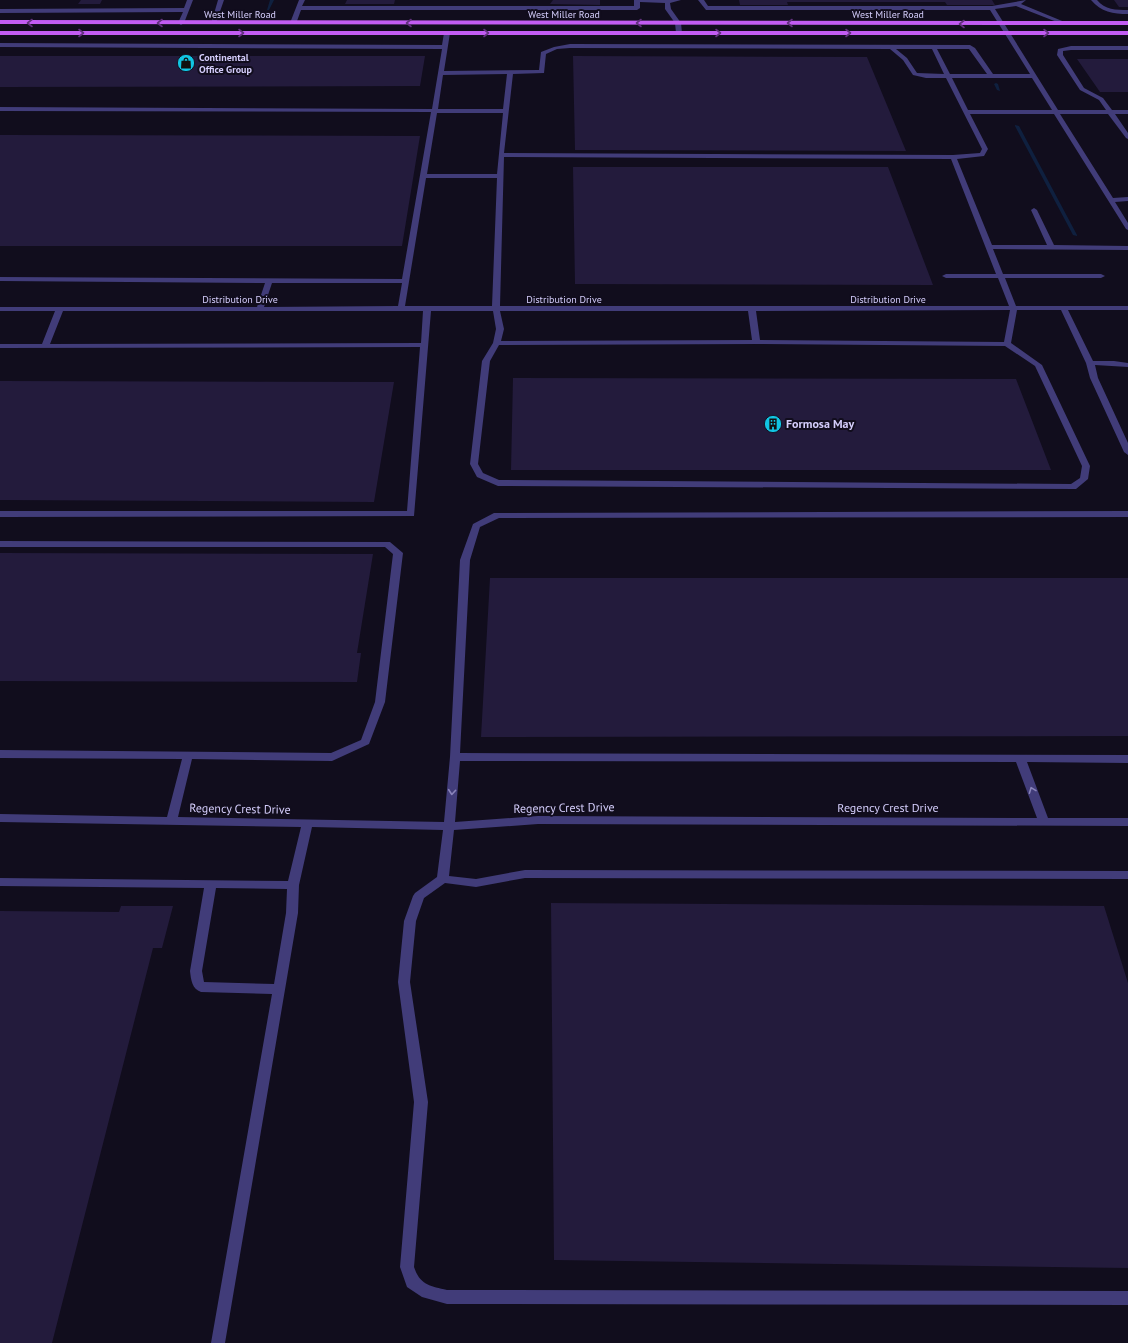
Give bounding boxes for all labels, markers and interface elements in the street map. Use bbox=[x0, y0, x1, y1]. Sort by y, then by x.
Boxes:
street label: West Miller Road bbox=[204, 8, 276, 21]
street label: West Miller Road bbox=[528, 8, 600, 21]
street label: West Miller Road bbox=[852, 8, 924, 21]
one-way arrow bbox=[27, 18, 33, 27]
one-way arrow bbox=[157, 19, 163, 27]
one-way arrow bbox=[406, 19, 412, 27]
one-way arrow bbox=[636, 19, 642, 27]
one-way arrow bbox=[787, 19, 793, 27]
one-way arrow bbox=[959, 20, 965, 28]
one-way arrow bbox=[78, 29, 84, 37]
one-way arrow bbox=[238, 29, 244, 37]
one-way arrow bbox=[483, 29, 489, 37]
one-way arrow bbox=[715, 29, 721, 37]
one-way arrow bbox=[845, 29, 851, 37]
one-way arrow bbox=[1043, 29, 1049, 37]
place label: Continental Office Group bbox=[199, 51, 252, 76]
shop icon: Continental Office Group bbox=[176, 53, 196, 73]
street label: Distribution Drive bbox=[202, 293, 278, 306]
street label: Distribution Drive bbox=[526, 293, 602, 306]
street label: Distribution Drive bbox=[850, 293, 926, 306]
building icon: Formosa May bbox=[763, 414, 783, 434]
place label: Formosa May bbox=[786, 416, 854, 431]
one-way arrow bbox=[1028, 787, 1036, 794]
one-way arrow bbox=[448, 789, 457, 795]
street label: Regency Crest Drive bbox=[513, 799, 615, 816]
street label: Regency Crest Drive bbox=[189, 800, 291, 817]
street label: Regency Crest Drive bbox=[837, 800, 939, 815]

